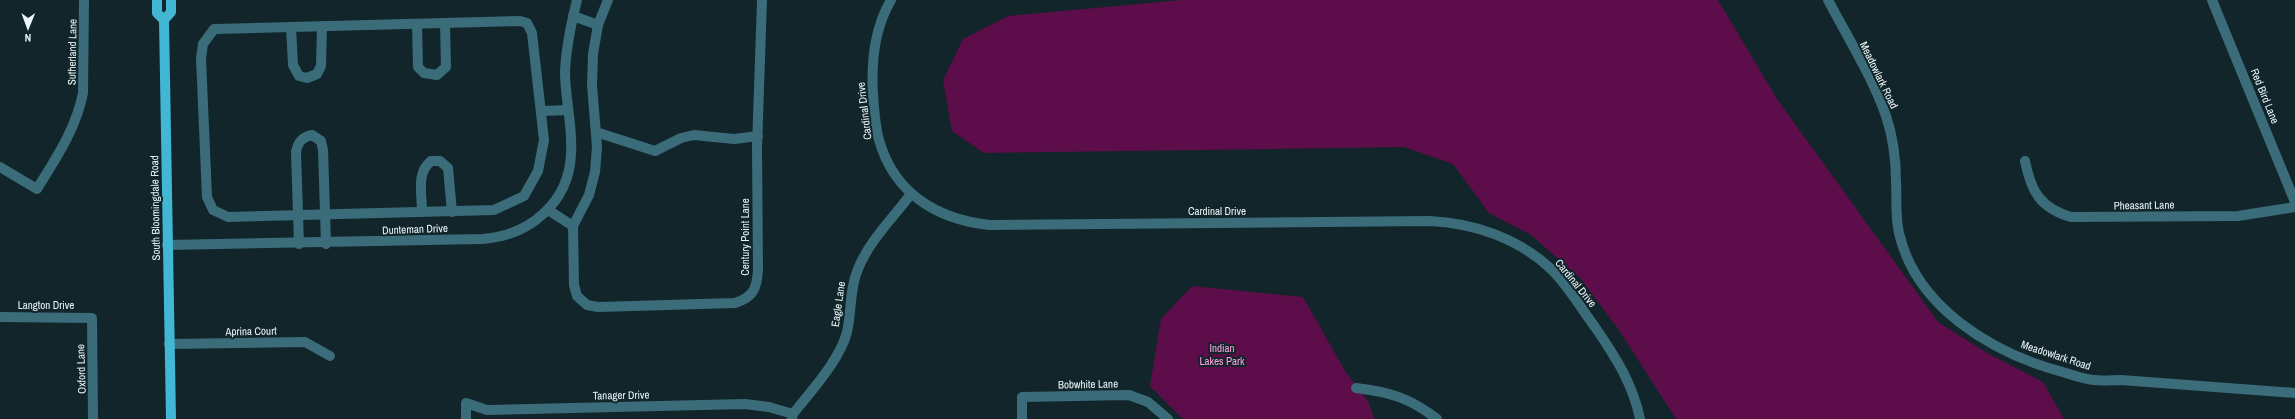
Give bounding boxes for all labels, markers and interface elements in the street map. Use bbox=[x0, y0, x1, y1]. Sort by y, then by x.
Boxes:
north arrow bbox=[8, 8, 48, 48]
street label: Sutherland Lane bbox=[64, 19, 80, 85]
text: N bbox=[24, 31, 31, 45]
street label: Meadowlark Road bbox=[1857, 39, 1901, 111]
street label: Red Bird Lane bbox=[2248, 66, 2282, 126]
street label: Cardinal Drive bbox=[854, 81, 874, 141]
street label: South Bloomingdale Road bbox=[147, 155, 163, 261]
street label: Pheasant Lane bbox=[2114, 197, 2174, 213]
street label: Century Point Lane bbox=[738, 198, 752, 276]
street label: Cardinal Drive bbox=[1188, 204, 1246, 218]
street label: Dunteman Drive bbox=[382, 221, 448, 237]
street label: Cardinal Drive bbox=[1552, 256, 1600, 310]
street label: Eagle Lane bbox=[828, 280, 848, 328]
street label: Langton Drive bbox=[18, 298, 74, 312]
street label: Aprina Court bbox=[224, 324, 277, 338]
street label: Meadowlark Road bbox=[2019, 337, 2093, 373]
park label: Indian Lakes Park bbox=[1199, 341, 1245, 368]
street label: Oxford Lane bbox=[73, 344, 89, 394]
street label: Bobwhite Lane bbox=[1058, 376, 1118, 392]
street label: Tanager Drive bbox=[592, 388, 650, 402]

